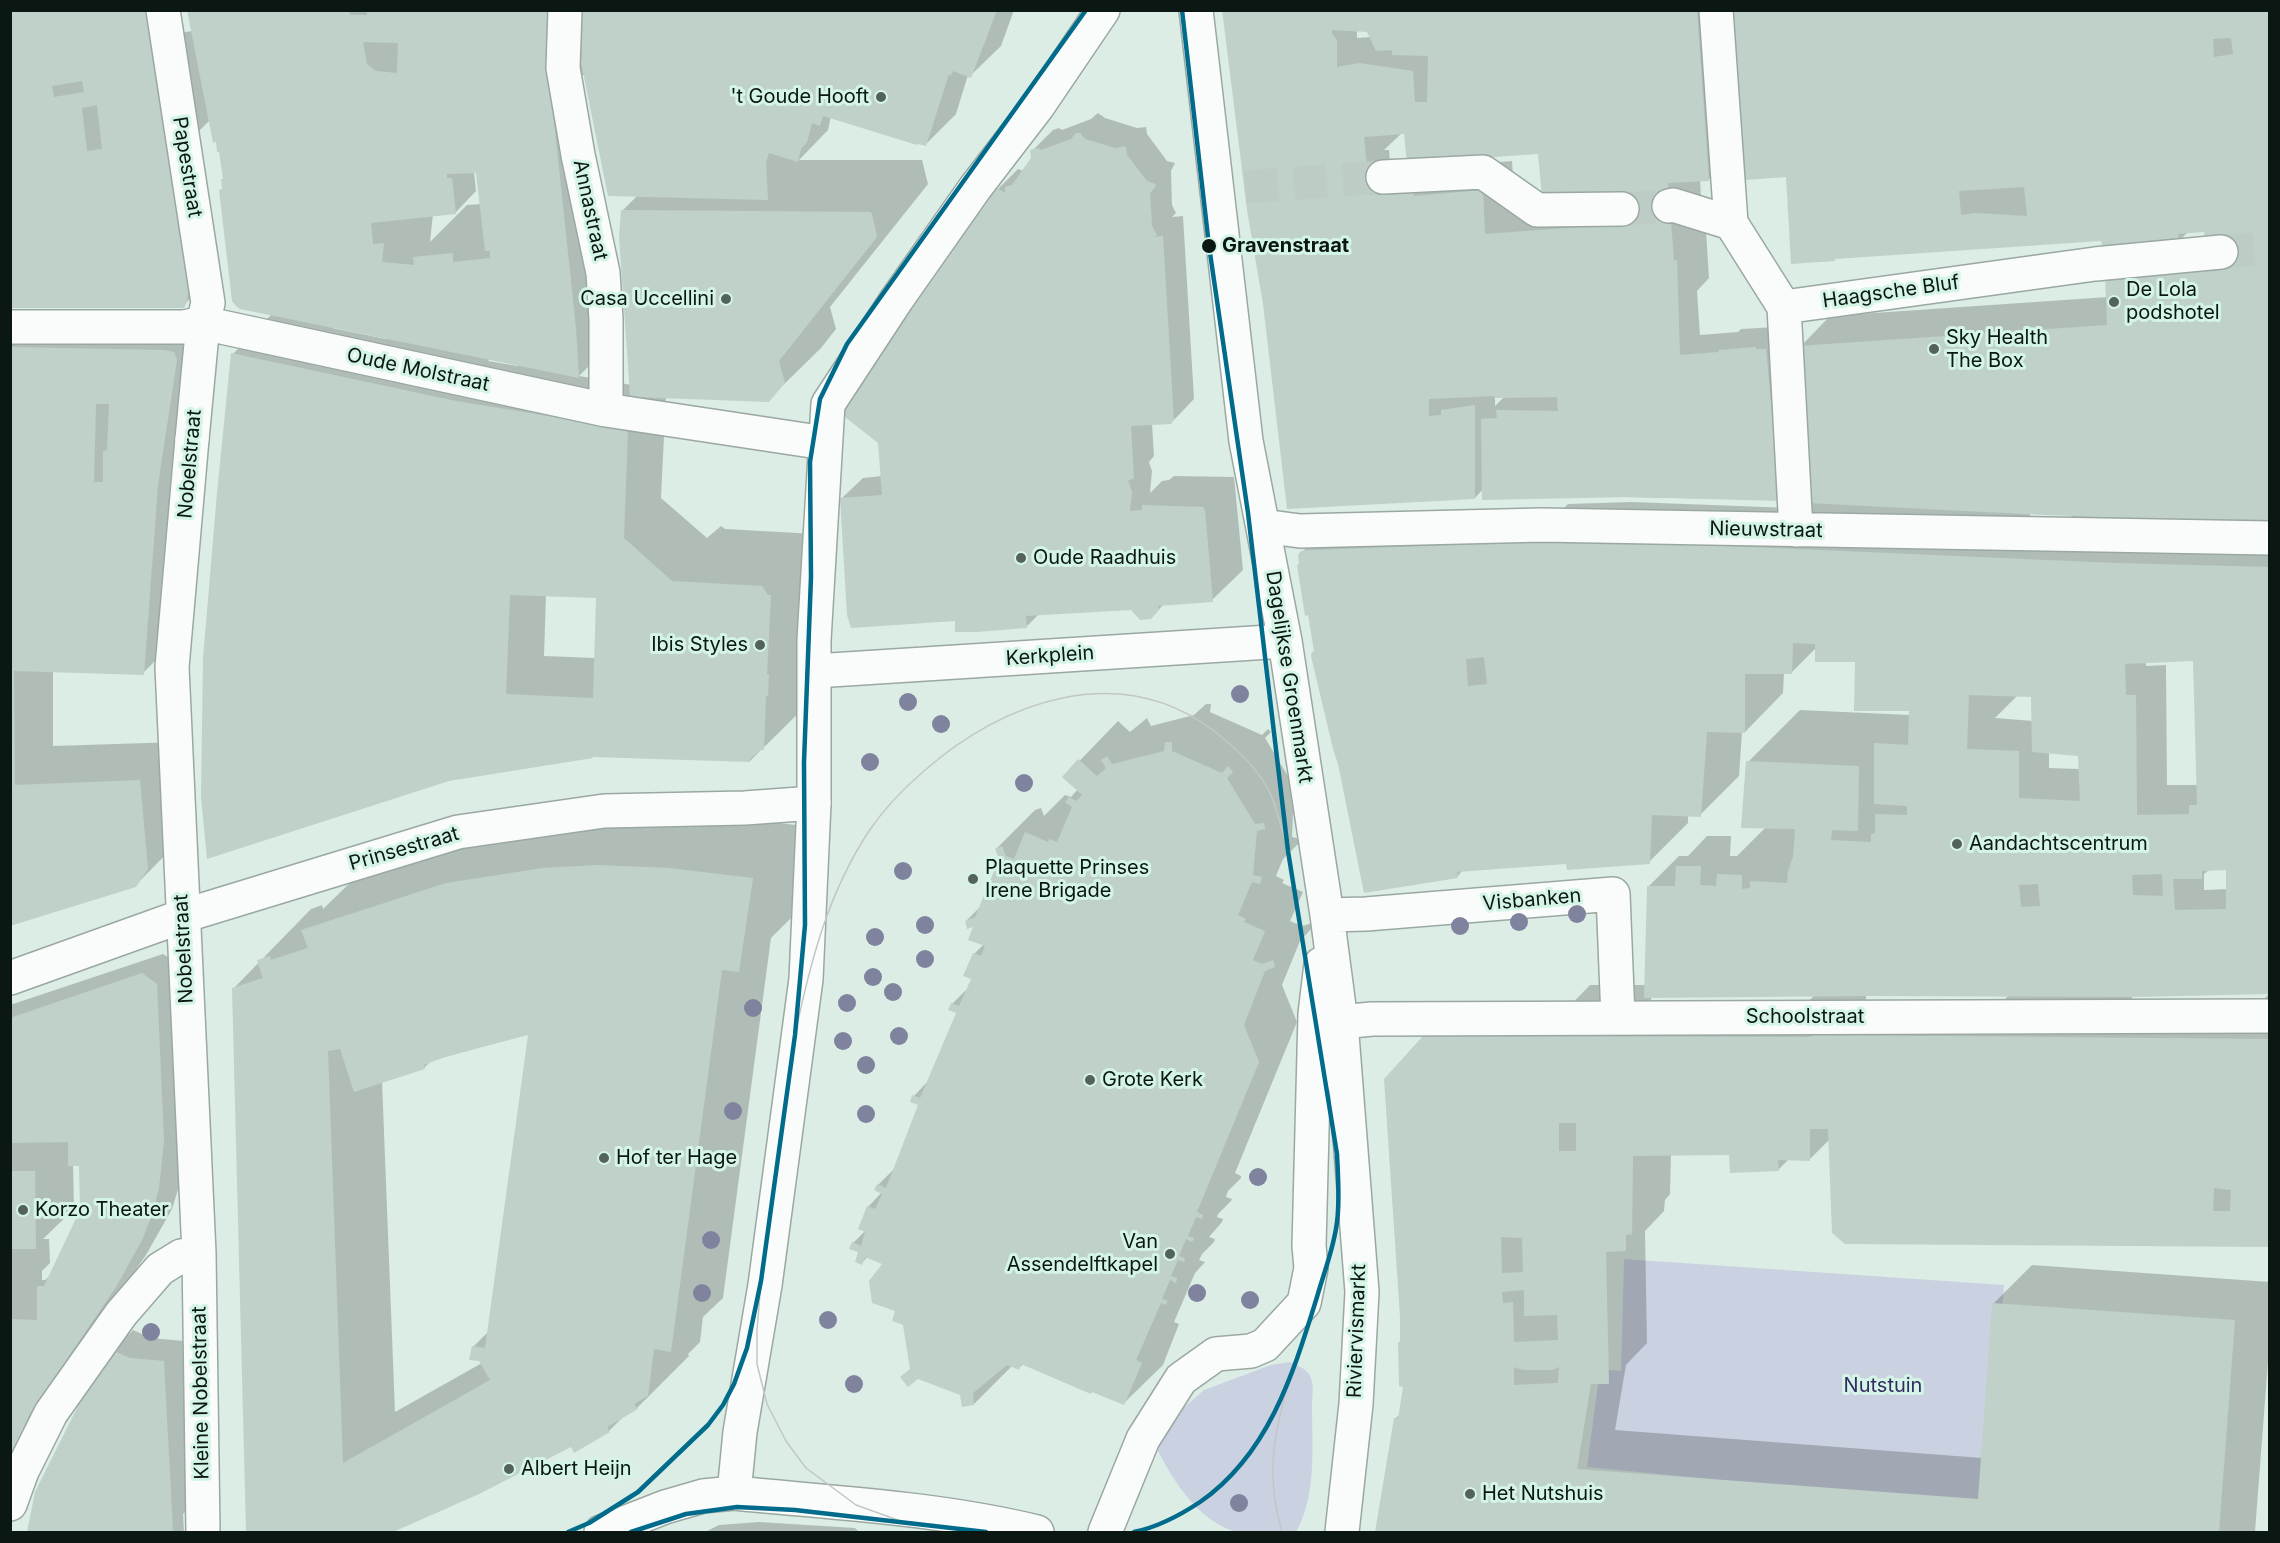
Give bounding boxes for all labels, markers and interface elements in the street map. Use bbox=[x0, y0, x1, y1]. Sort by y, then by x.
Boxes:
place label: 't Goude Hooft bbox=[730, 85, 869, 109]
marker: 't Goude Hooft bbox=[874, 90, 888, 104]
street label: Papestraat bbox=[167, 115, 207, 219]
street label: Annastraat bbox=[568, 157, 612, 263]
place label: Gravenstraat bbox=[1222, 234, 1349, 258]
marker: Gravenstraat bbox=[1200, 237, 1218, 255]
street label: Haagsche Bluf bbox=[1821, 271, 1961, 313]
place label: De Lola podshotel bbox=[2126, 278, 2220, 325]
place label: Casa Uccellini bbox=[580, 287, 714, 311]
marker: Casa Uccellini bbox=[719, 292, 733, 306]
marker: De Lola podshotel bbox=[2107, 295, 2121, 309]
place label: Sky Health The Box bbox=[1946, 326, 2048, 373]
marker: Sky Health The Box bbox=[1927, 342, 1941, 356]
street label: Oude Molstraat bbox=[344, 343, 492, 397]
street label: Nobelstraat bbox=[173, 408, 207, 520]
street label: Nieuwstraat bbox=[1709, 517, 1823, 543]
place label: Oude Raadhuis bbox=[1033, 546, 1176, 570]
marker: Oude Raadhuis bbox=[1014, 551, 1028, 565]
street label: Dagelijkse Groenmarkt bbox=[1260, 569, 1318, 785]
place label: Ibis Styles bbox=[651, 633, 748, 657]
marker: Ibis Styles bbox=[753, 638, 767, 652]
street label: Kerkplein bbox=[1005, 641, 1095, 671]
street label: Prinsestraat bbox=[346, 822, 462, 876]
place label: Aandachtscentrum bbox=[1969, 832, 2148, 856]
marker: Aandachtscentrum bbox=[1950, 837, 1964, 851]
place label: Plaquette Prinses Irene Brigade bbox=[985, 856, 1149, 903]
marker: Plaquette Prinses Irene Brigade bbox=[966, 872, 980, 886]
street label: Visbanken bbox=[1482, 884, 1582, 916]
street label: Nobelstraat bbox=[169, 894, 199, 1004]
street label: Schoolstraat bbox=[1746, 1005, 1864, 1029]
place label: Grote Kerk bbox=[1102, 1068, 1203, 1092]
marker: Grote Kerk bbox=[1083, 1073, 1097, 1087]
place label: Hof ter Hage bbox=[616, 1146, 737, 1170]
marker: Hof ter Hage bbox=[597, 1151, 611, 1165]
place label: Korzo Theater bbox=[35, 1198, 169, 1222]
marker: Korzo Theater bbox=[16, 1203, 30, 1217]
place label: Van Assendelftkapel bbox=[1007, 1230, 1158, 1277]
marker: Van Assendelftkapel bbox=[1163, 1247, 1177, 1261]
street label: Riviervismarkt bbox=[1343, 1264, 1371, 1398]
street label: Kleine Nobelstraat bbox=[187, 1306, 215, 1480]
park label: Nutstuin bbox=[1844, 1374, 1922, 1398]
place label: Albert Heijn bbox=[521, 1457, 632, 1481]
marker: Albert Heijn bbox=[502, 1462, 516, 1476]
place label: Het Nutshuis bbox=[1482, 1482, 1604, 1506]
marker: Het Nutshuis bbox=[1463, 1487, 1477, 1501]

